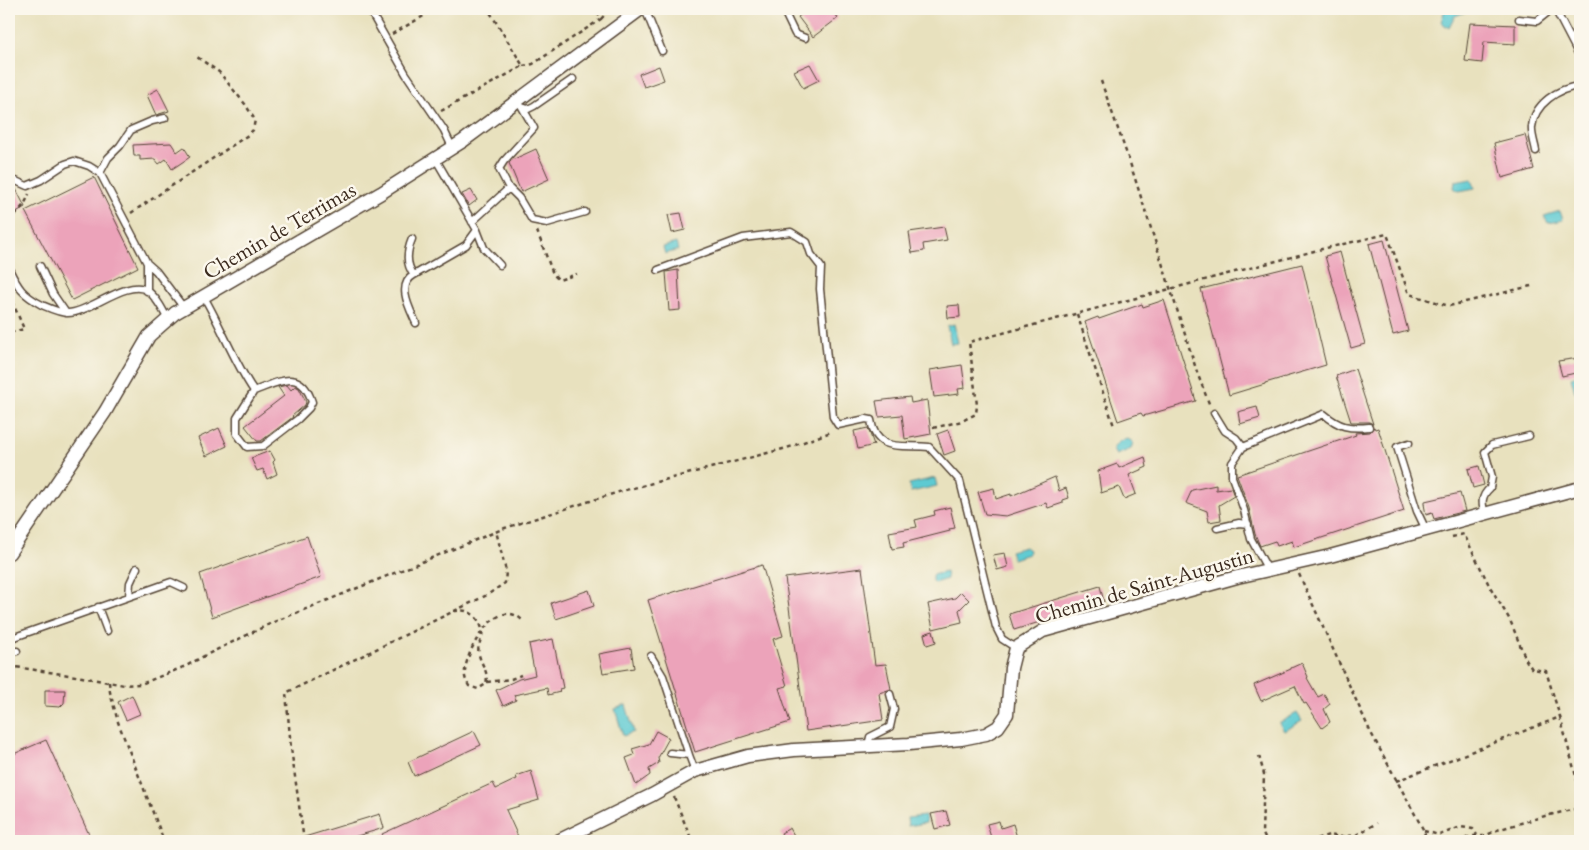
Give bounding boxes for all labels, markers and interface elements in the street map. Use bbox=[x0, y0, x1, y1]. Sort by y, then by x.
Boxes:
street label: Chemin de Terrimas bbox=[197, 175, 361, 286]
street label: Chemin de Saint-Augustin bbox=[1031, 540, 1257, 631]

